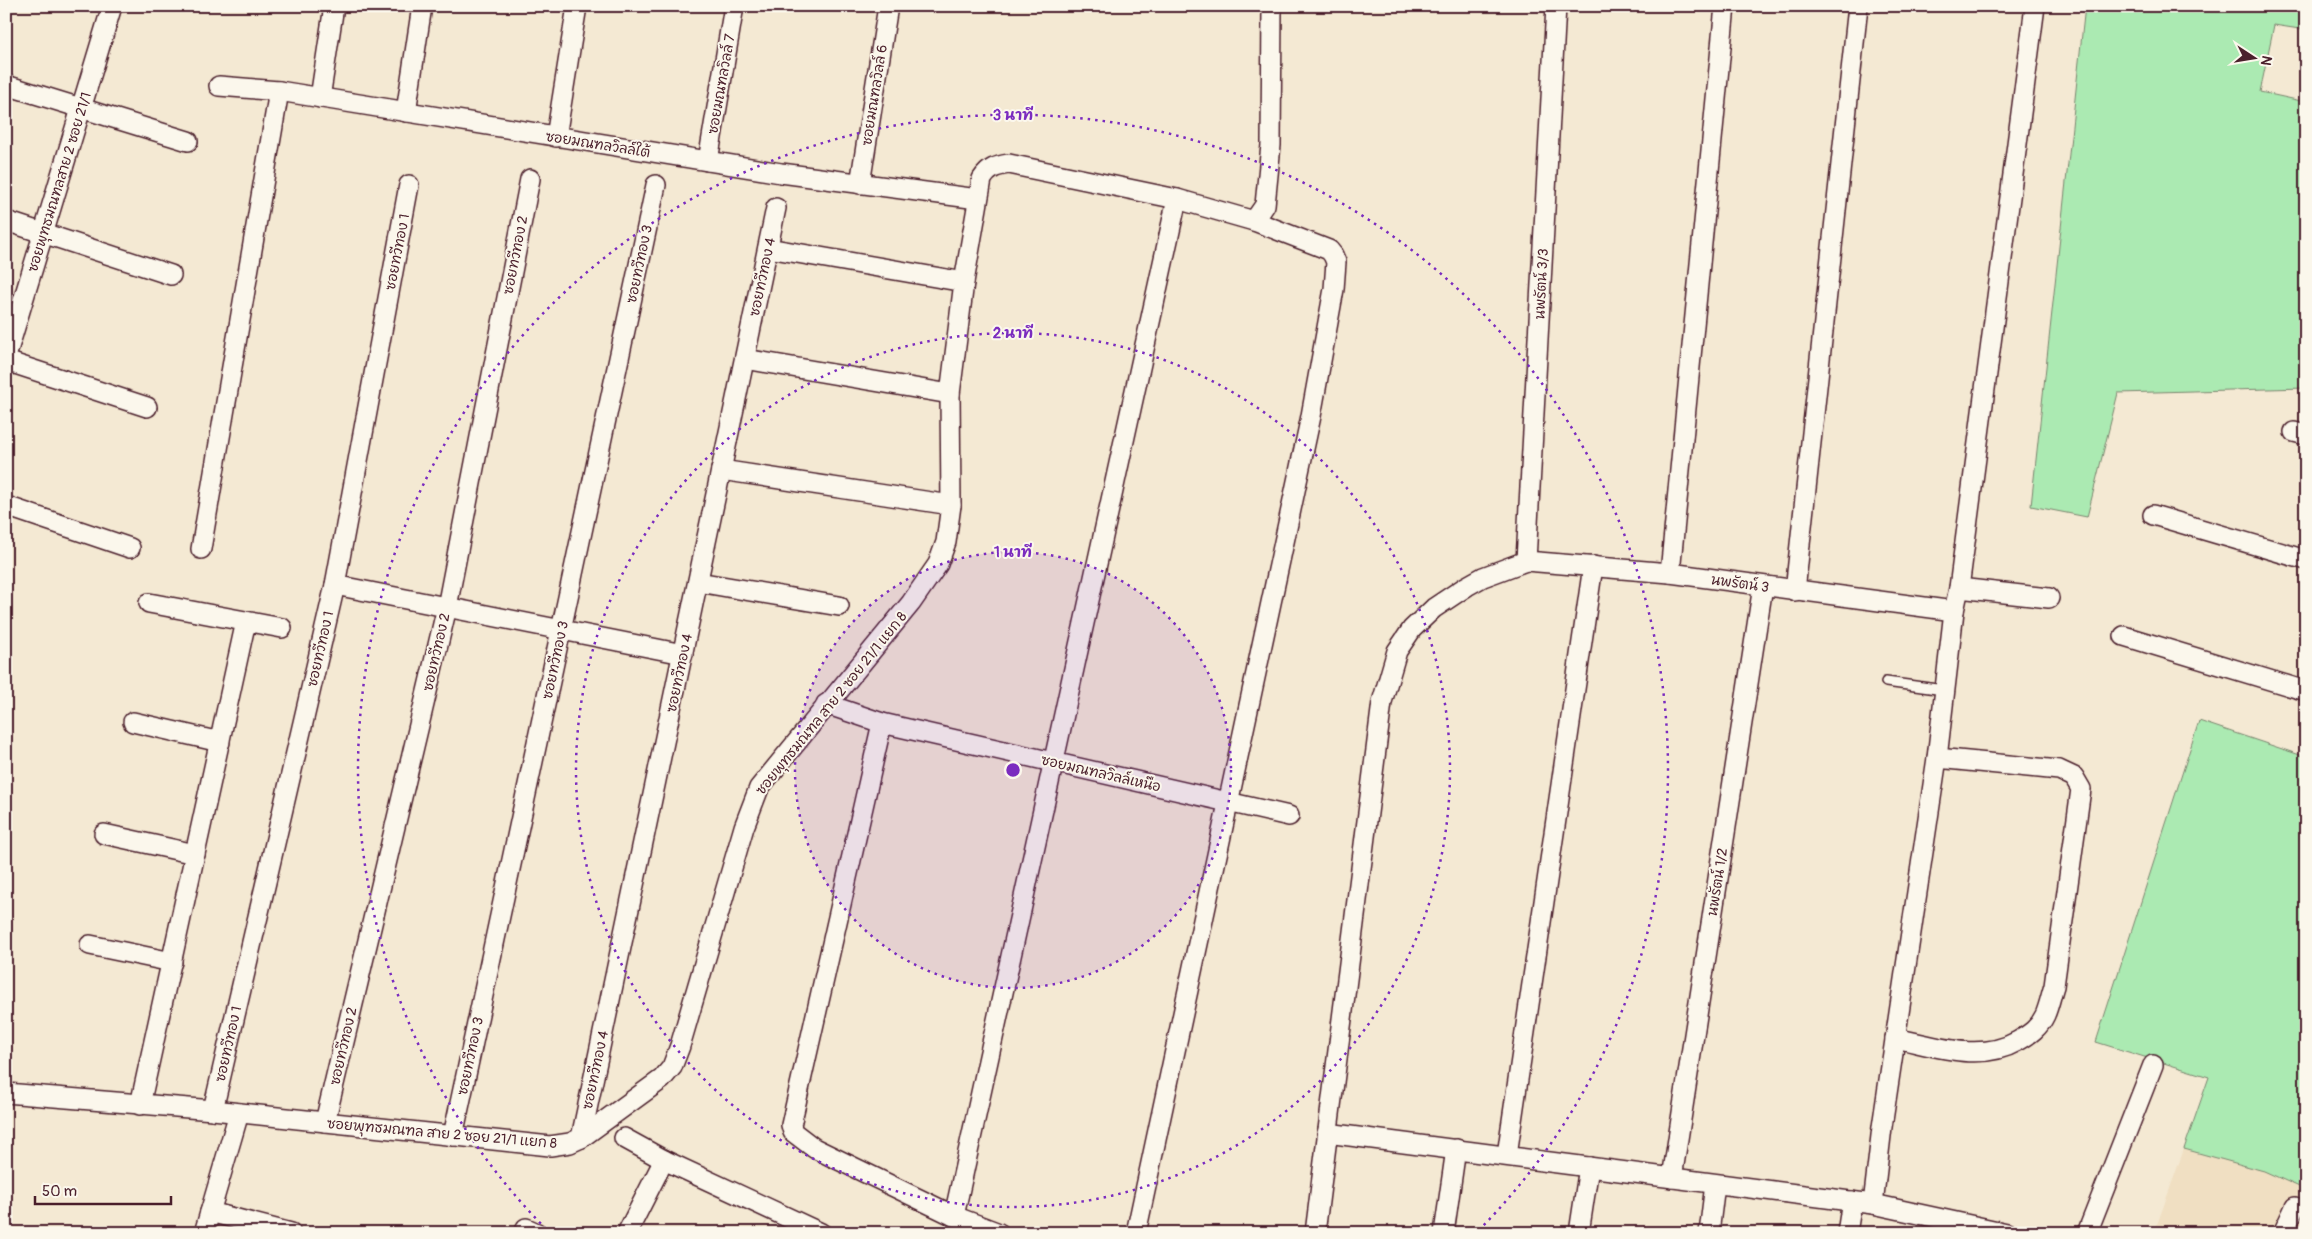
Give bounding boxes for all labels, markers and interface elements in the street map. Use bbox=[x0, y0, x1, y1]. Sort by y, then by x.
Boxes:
street label: ซอยมณฑลวิลล์ 7 bbox=[703, 32, 739, 136]
north arrow bbox=[2230, 32, 2280, 82]
street label: ซอยมณฑลวิลล์ 6 bbox=[857, 43, 891, 147]
text: N bbox=[2257, 54, 2276, 67]
street label: ซอยพุทธมณฑลสาย 2 ซอย 21/1 bbox=[24, 90, 96, 274]
text: 3 นาที bbox=[993, 105, 1034, 125]
street label: ซอยมณฑลวิลล์ใต้ bbox=[544, 127, 652, 161]
street label: ซอยทวีทอง 1 bbox=[382, 212, 413, 292]
street label: ซอยทวีทอง 2 bbox=[500, 214, 531, 296]
street label: ซอยทวีทอง 3 bbox=[623, 223, 656, 305]
street label: ซอยทวีทอง 4 bbox=[746, 236, 779, 318]
street label: นพรัตน์ 3/3 bbox=[1530, 248, 1552, 320]
text: 2 นาที bbox=[993, 323, 1034, 343]
text: 1 นาที bbox=[994, 542, 1032, 562]
street label: นพรัตน์ 3 bbox=[1710, 570, 1770, 596]
street label: ซอยพุทธมณฑล สาย 2 ซอย 21/1 แยก 8 bbox=[752, 608, 911, 799]
street label: ซอยทวีทอง 1 bbox=[303, 609, 337, 689]
street label: ซอยทวีทอง 2 bbox=[419, 611, 454, 693]
street label: ซอยทวีทอง 3 bbox=[539, 619, 572, 701]
street label: ซอยทวีทอง 4 bbox=[663, 632, 696, 714]
street label: ซอยมณฑลวิลล์เหนือ bbox=[1039, 750, 1163, 796]
centre of rings bbox=[1004, 761, 1022, 779]
street label: นพรัตน์ 1/2 bbox=[1703, 846, 1731, 917]
street label: ซอยทวีทอง 1 bbox=[211, 1004, 245, 1084]
street label: ซอยทวีทอง 2 bbox=[326, 1005, 361, 1087]
street label: ซอยทวีทอง 3 bbox=[454, 1015, 487, 1097]
street label: ซอยทวีทอง 4 bbox=[579, 1029, 612, 1111]
street label: ซอยพุทธมณฑล สาย 2 ซอย 21/1 แยก 8 bbox=[326, 1115, 558, 1153]
scale bar bbox=[35, 1174, 171, 1206]
text: 50 m bbox=[42, 1182, 77, 1201]

